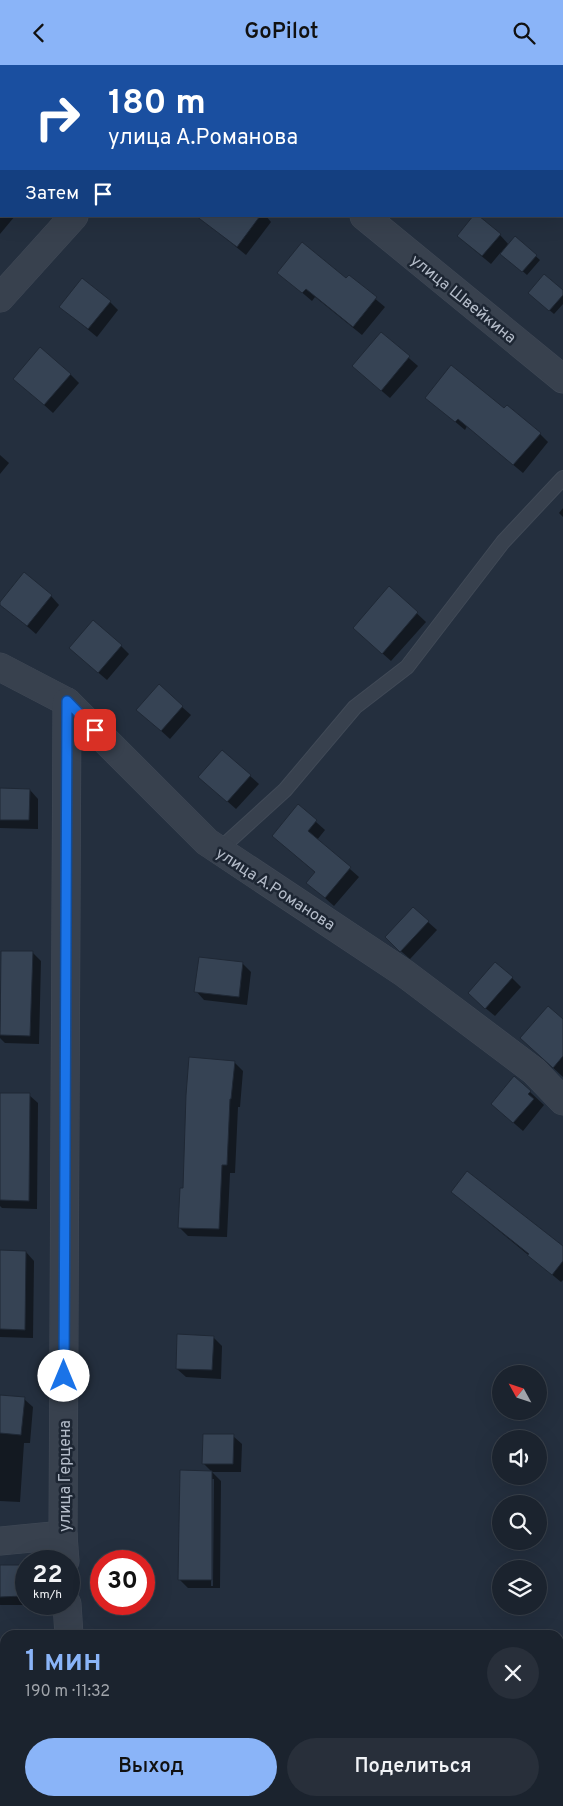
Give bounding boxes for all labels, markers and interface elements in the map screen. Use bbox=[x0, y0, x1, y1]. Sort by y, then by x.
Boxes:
icon: back bbox=[25, 19, 53, 47]
text: GoPilot bbox=[244, 19, 319, 46]
icon: search bbox=[510, 19, 538, 47]
text: 180 m bbox=[108, 82, 206, 126]
icon: right bbox=[25, 85, 90, 150]
text: улица А.Романова bbox=[108, 125, 298, 152]
icon: arrive bbox=[89, 180, 117, 208]
text: Затем bbox=[25, 182, 79, 206]
street label: улица Швейкина bbox=[406, 251, 520, 348]
pin bbox=[74, 709, 116, 751]
icon: arrive bbox=[81, 716, 109, 744]
street label: улица А.Романова bbox=[211, 844, 338, 936]
position arrow bbox=[37, 1349, 89, 1401]
north arrow bbox=[492, 1365, 548, 1420]
map controls bbox=[492, 1365, 547, 1615]
street label: улица Герцена bbox=[56, 1420, 76, 1532]
button: sound bbox=[492, 1430, 547, 1485]
button: search bbox=[492, 1495, 547, 1550]
speed limit sign: 30 bbox=[90, 1550, 155, 1615]
text: 22 bbox=[32, 1560, 63, 1592]
button: layers bbox=[492, 1560, 547, 1615]
text: km/h bbox=[33, 1587, 62, 1603]
text: 1 мин bbox=[25, 1644, 102, 1681]
button: close bbox=[487, 1647, 539, 1699]
text: 190 m · 11:32 bbox=[25, 1682, 110, 1702]
button: Выход bbox=[25, 1738, 277, 1796]
button: Поделиться bbox=[287, 1738, 539, 1796]

